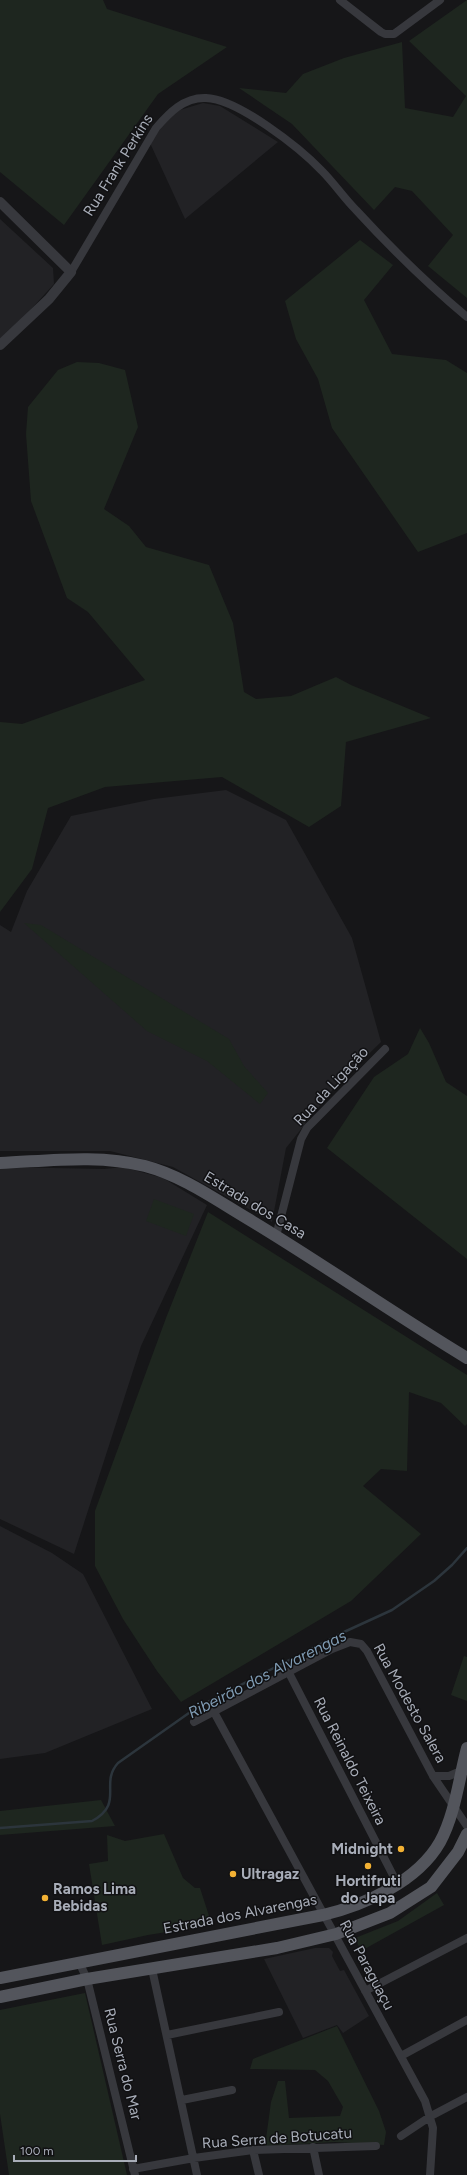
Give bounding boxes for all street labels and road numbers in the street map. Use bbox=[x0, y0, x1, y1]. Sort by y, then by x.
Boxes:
street label: Rua Frank Perkins bbox=[79, 111, 157, 219]
street label: Rua da Ligação bbox=[290, 1043, 372, 1129]
street label: Estrada dos Casa bbox=[201, 1167, 309, 1243]
street label: Rua Modesto Salera bbox=[370, 1640, 450, 1766]
street label: Rua Reinaldo Teixeira bbox=[310, 1694, 390, 1828]
street label: Estrada dos Alvarengas bbox=[162, 1890, 318, 1938]
street label: Rua Paraguaçu bbox=[336, 1917, 398, 2013]
street label: Rua Serra do Mar bbox=[100, 2006, 146, 2122]
street label: Rua Serra de Botucatu bbox=[201, 2124, 353, 2152]

